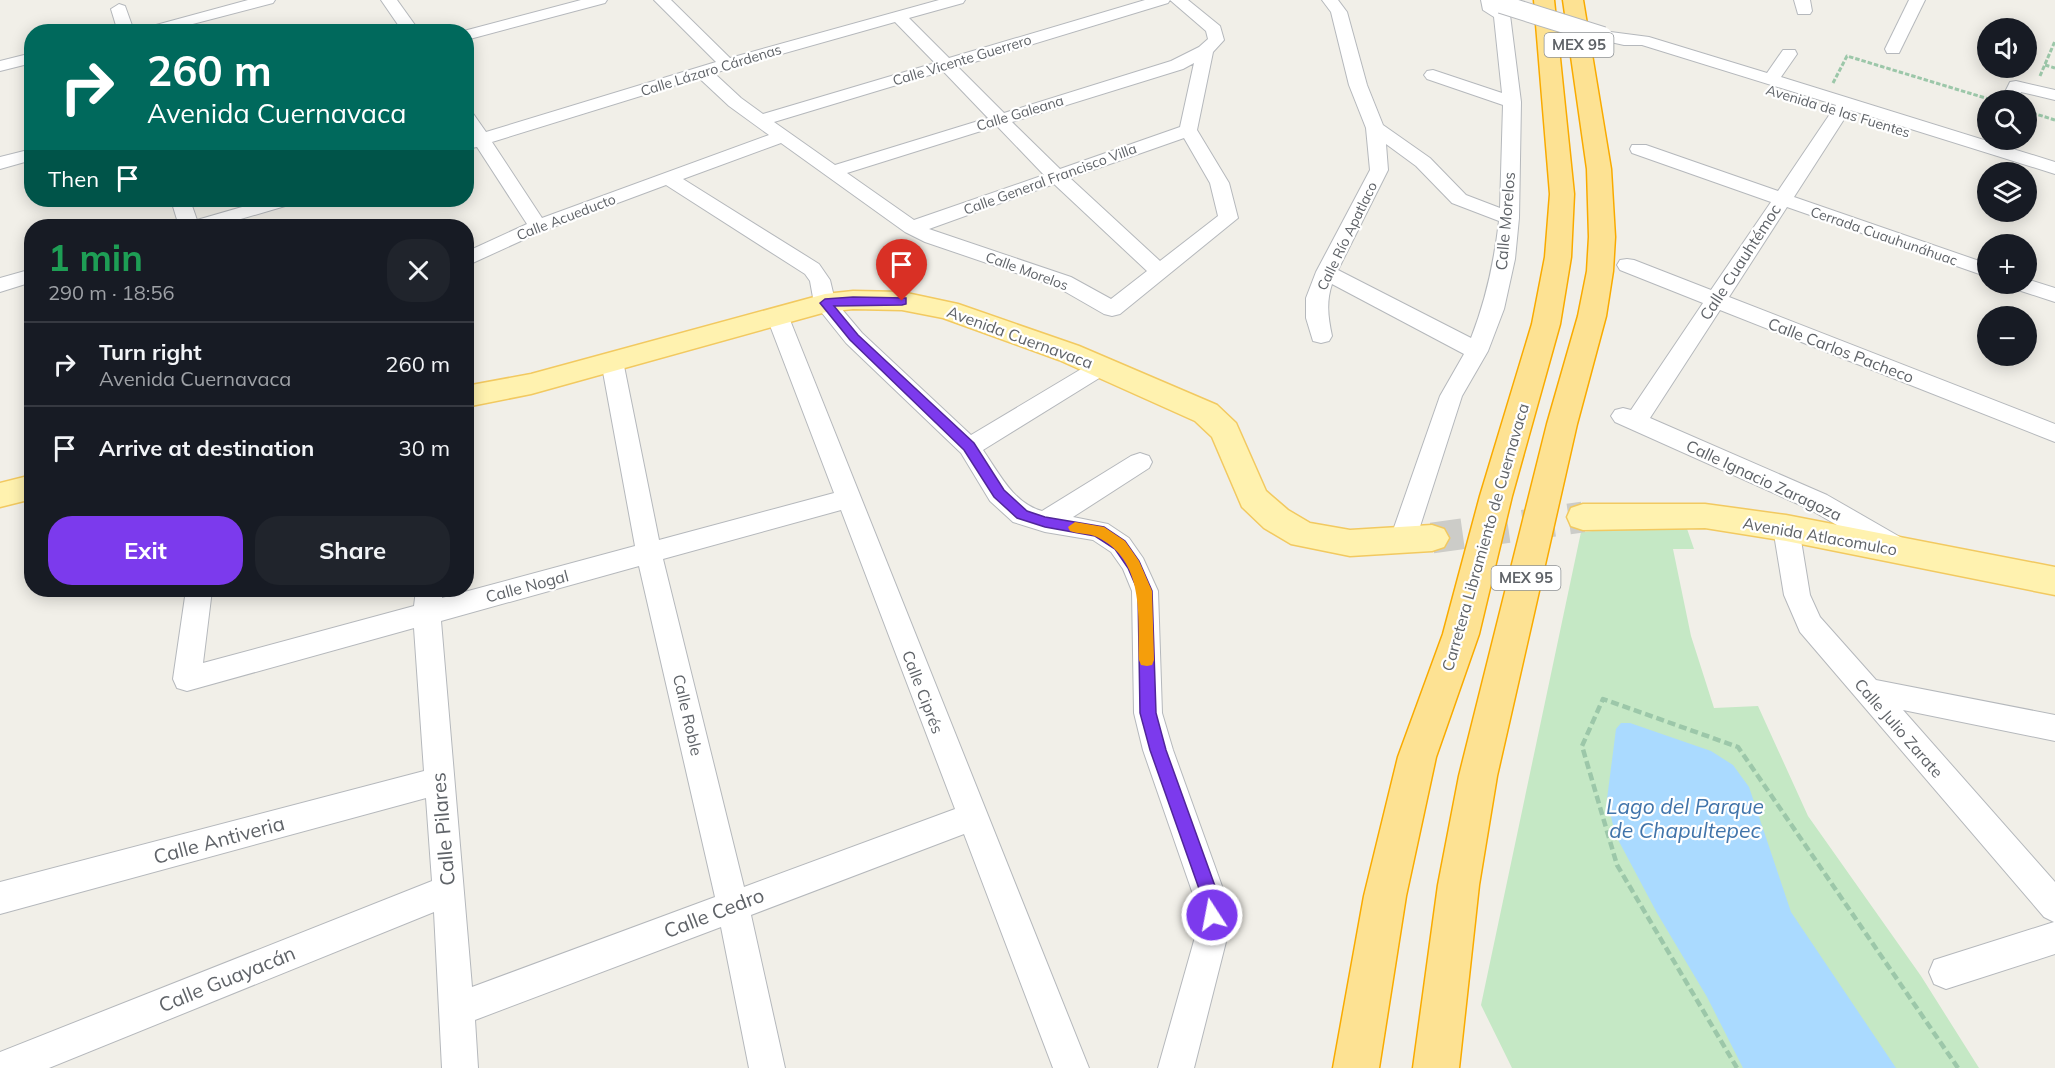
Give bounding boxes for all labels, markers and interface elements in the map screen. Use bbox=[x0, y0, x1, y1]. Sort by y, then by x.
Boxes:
map controls bbox=[1977, 18, 2037, 366]
button: sound bbox=[1977, 18, 2037, 78]
street label: Calle Vicente Guerrero bbox=[890, 30, 1034, 90]
road number: MEX 95 bbox=[1544, 33, 1614, 57]
street label: Calle Lázaro Cárdenas bbox=[638, 40, 784, 100]
text: 260 m bbox=[147, 44, 272, 97]
icon: right bbox=[48, 48, 126, 126]
street label: Avenida de las Fuentes bbox=[1764, 80, 1912, 142]
button: search bbox=[1977, 90, 2037, 150]
street label: Calle Galeana bbox=[974, 91, 1066, 135]
text: Avenida Cuernavaca bbox=[147, 96, 407, 130]
street label: Calle General Francisco Villa bbox=[961, 139, 1139, 219]
icon: arrive bbox=[111, 162, 144, 195]
button: layers bbox=[1977, 162, 2037, 222]
text: Then bbox=[48, 165, 99, 193]
street label: Calle Morelos bbox=[1491, 171, 1519, 271]
street label: Calle Río Apatlaco bbox=[1313, 179, 1381, 293]
street label: Calle Acueducto bbox=[514, 190, 618, 244]
street label: Calle Cuauhtémoc bbox=[1695, 200, 1785, 324]
street label: Cerrada Cuauhunáhuac bbox=[1808, 202, 1960, 270]
button: + bbox=[1977, 234, 2037, 294]
text: 1 min bbox=[48, 235, 143, 280]
button: close bbox=[387, 239, 450, 302]
pin bbox=[876, 239, 927, 301]
icon: arrive bbox=[885, 248, 918, 281]
street label: Calle Morelos bbox=[983, 248, 1071, 294]
text: 290 m · 18:56 bbox=[48, 280, 174, 305]
street label: Avenida Cuernavaca bbox=[944, 301, 1096, 373]
button: − bbox=[1977, 306, 2037, 366]
street label: Calle Carlos Pacheco bbox=[1765, 313, 1917, 387]
text: Turn right bbox=[99, 338, 202, 366]
icon: right bbox=[48, 348, 81, 381]
text: 260 m bbox=[385, 350, 450, 378]
text: Avenida Cuernavaca bbox=[99, 366, 291, 391]
street label: Carretera Libramiento de Cuernavaca bbox=[1437, 401, 1533, 673]
icon: arrive bbox=[48, 432, 81, 465]
text: Arrive at destination bbox=[99, 434, 314, 462]
text: 30 m bbox=[399, 434, 450, 462]
street label: Calle Ignacio Zaragoza bbox=[1683, 435, 1845, 525]
street label: Avenida Atlacomulco bbox=[1741, 513, 1899, 559]
button: Exit bbox=[48, 516, 243, 585]
button: Share bbox=[255, 516, 450, 585]
street label: Calle Nogal bbox=[483, 565, 571, 607]
road number: MEX 95 bbox=[1492, 566, 1561, 590]
street label: Calle Ciprés bbox=[898, 648, 948, 736]
street label: Calle Roble bbox=[669, 672, 707, 758]
street label: Calle Julio Zarate bbox=[1851, 674, 1947, 782]
street label: Calle Pilares bbox=[425, 771, 460, 887]
water label: Lago del Parque de Chapultepec bbox=[1606, 793, 1764, 843]
street label: Calle Antiveria bbox=[151, 810, 287, 869]
street label: Calle Cedro bbox=[660, 882, 767, 943]
position arrow bbox=[1180, 883, 1244, 947]
street label: Calle Guayacán bbox=[155, 940, 299, 1017]

